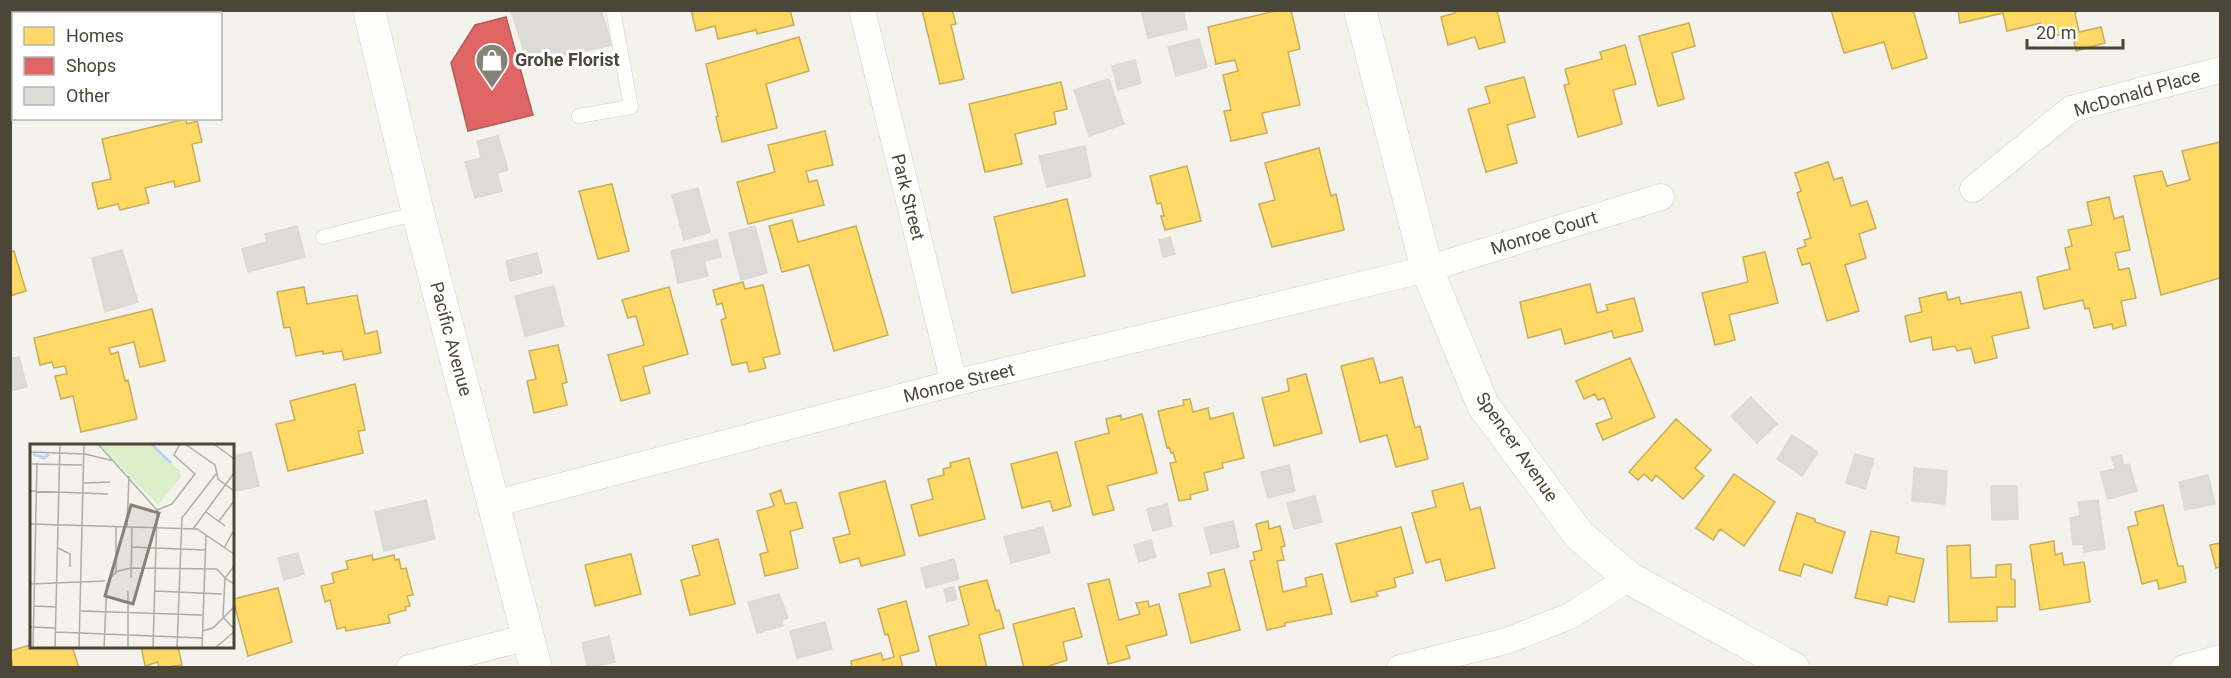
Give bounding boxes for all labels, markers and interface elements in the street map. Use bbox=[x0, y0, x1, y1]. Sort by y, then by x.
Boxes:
legend bbox=[12, 12, 222, 120]
scale bar bbox=[2027, 12, 2123, 50]
text: 20 m bbox=[2036, 22, 2076, 43]
text: Homes bbox=[66, 25, 124, 46]
shop icon: Grohe Florist bbox=[474, 42, 510, 89]
place label: Grohe Florist bbox=[515, 49, 620, 70]
text: Shops bbox=[66, 55, 116, 76]
street label: McDonald Place bbox=[2071, 64, 2202, 121]
text: Other bbox=[66, 85, 110, 106]
street label: Park Street bbox=[888, 152, 929, 242]
street label: Monroe Court bbox=[1488, 206, 1600, 259]
street label: Pacific Avenue bbox=[426, 279, 477, 398]
street label: Monroe Street bbox=[901, 359, 1017, 406]
street label: Spencer Avenue bbox=[1472, 388, 1563, 505]
inset map bbox=[30, 444, 234, 648]

